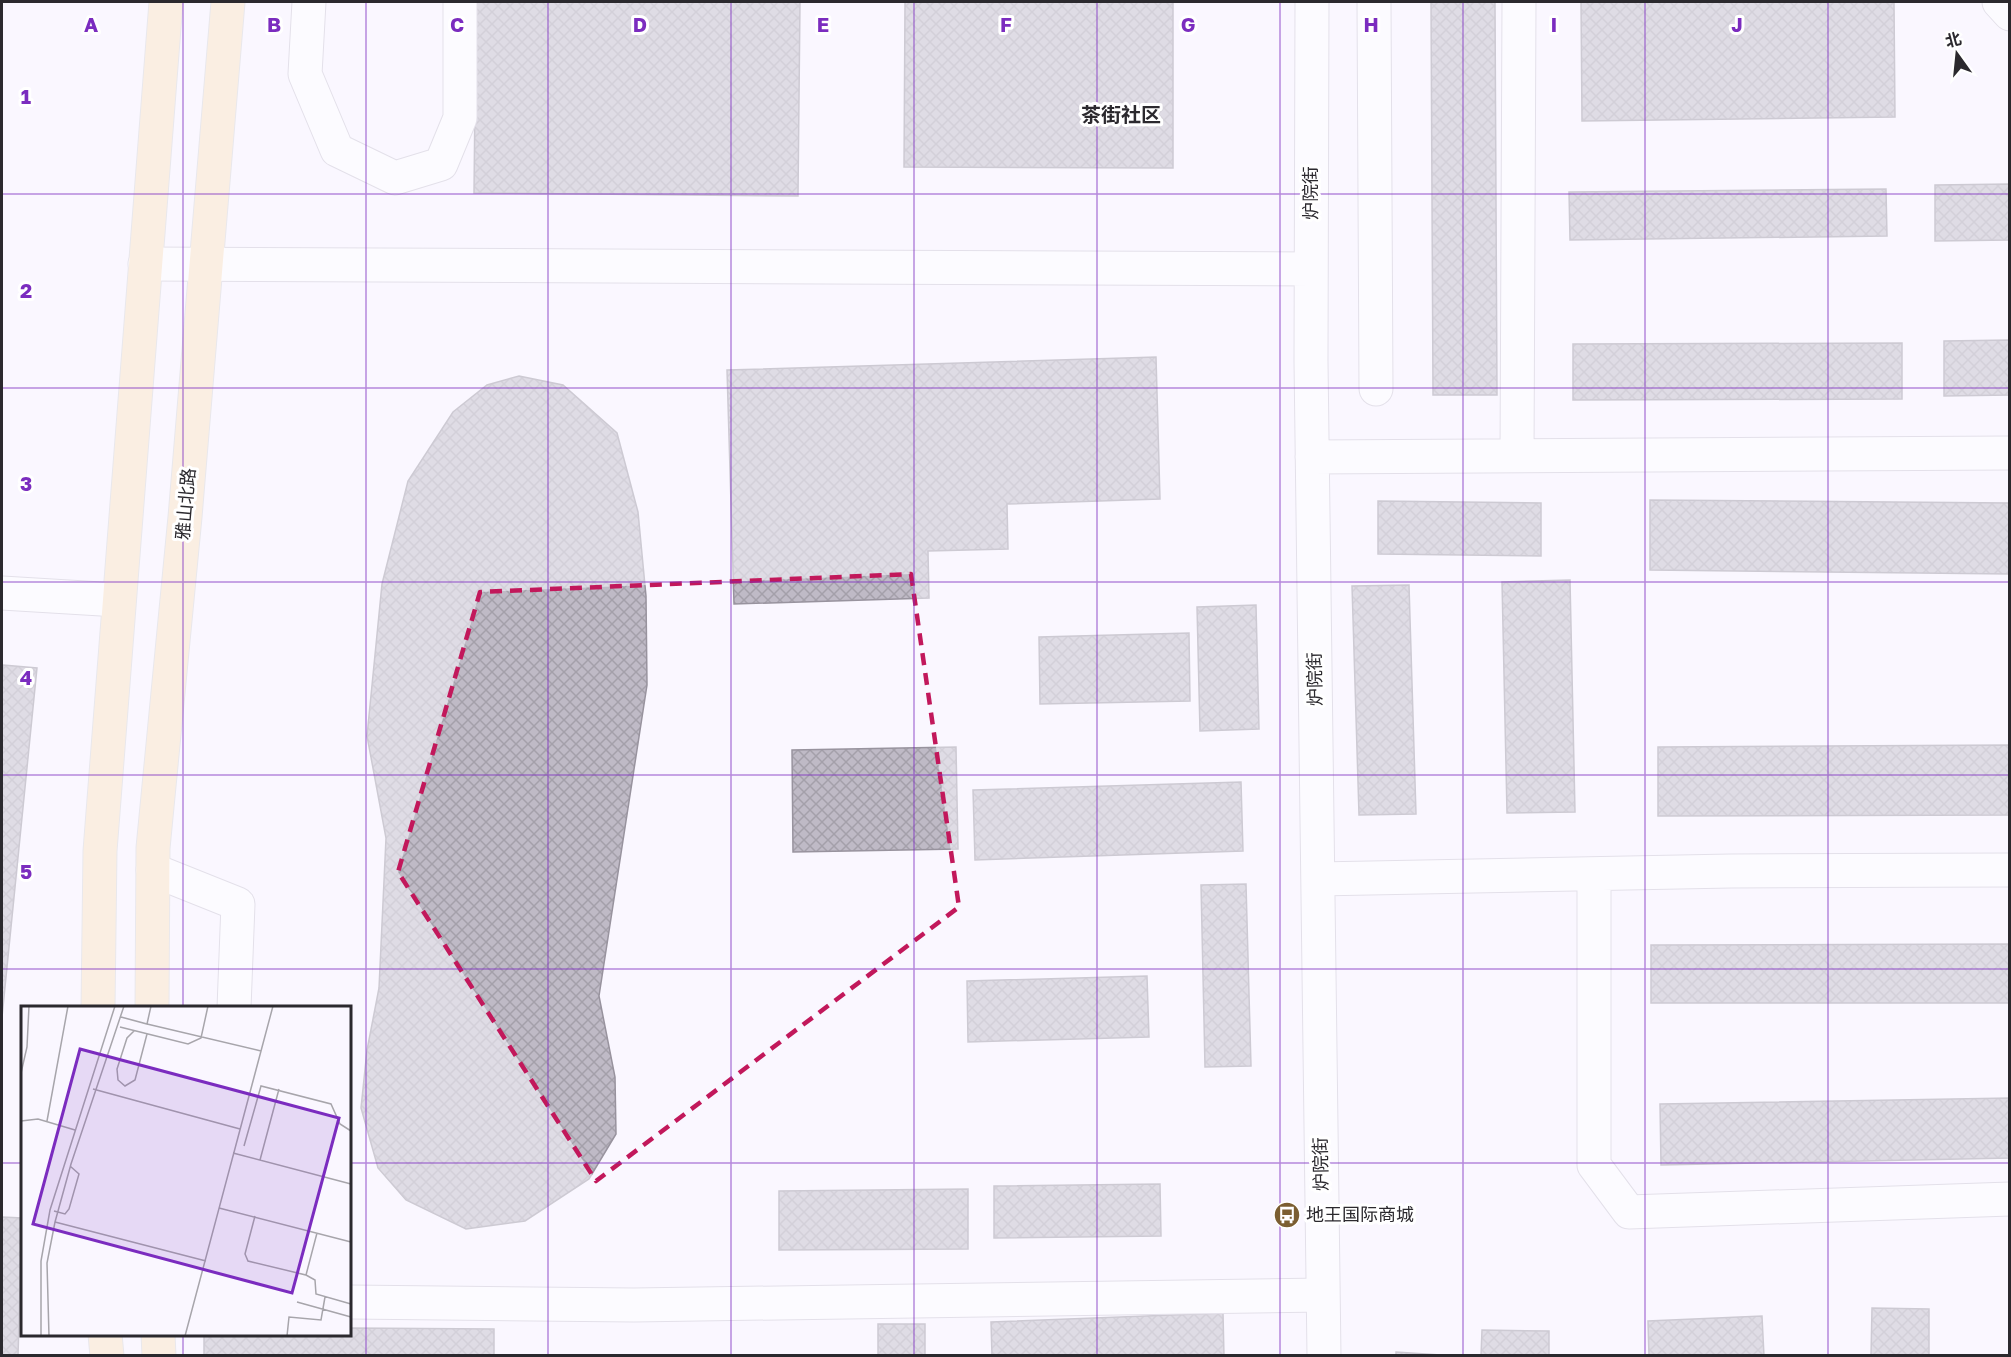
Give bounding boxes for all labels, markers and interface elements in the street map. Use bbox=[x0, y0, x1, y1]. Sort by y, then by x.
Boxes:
text: A bbox=[84, 12, 98, 36]
text: B bbox=[267, 12, 281, 36]
text: C bbox=[450, 12, 464, 36]
text: D bbox=[633, 12, 647, 36]
text: E bbox=[817, 12, 829, 36]
text: F bbox=[1000, 12, 1012, 36]
text: G bbox=[1181, 12, 1195, 36]
text: H bbox=[1363, 12, 1379, 36]
text: I bbox=[1551, 12, 1557, 36]
text: J bbox=[1731, 12, 1743, 36]
north arrow bbox=[1927, 24, 1987, 84]
text: 北 bbox=[1943, 28, 1963, 51]
text: 1 bbox=[21, 84, 31, 108]
district label: 茶街社区 bbox=[1081, 102, 1161, 126]
street label: 炉院街 bbox=[1299, 166, 1321, 220]
text: 2 bbox=[20, 278, 32, 302]
street label: 雅山北路 bbox=[171, 467, 199, 541]
text: 3 bbox=[20, 471, 32, 495]
street label: 炉院街 bbox=[1303, 652, 1325, 706]
text: 4 bbox=[20, 665, 32, 689]
text: 5 bbox=[20, 859, 32, 883]
inset map bbox=[21, 1006, 351, 1336]
street label: 炉院街 bbox=[1309, 1137, 1331, 1191]
bus stop icon: 地王国际商城 bbox=[1272, 1200, 1302, 1230]
place label: 地王国际商城 bbox=[1306, 1203, 1414, 1225]

